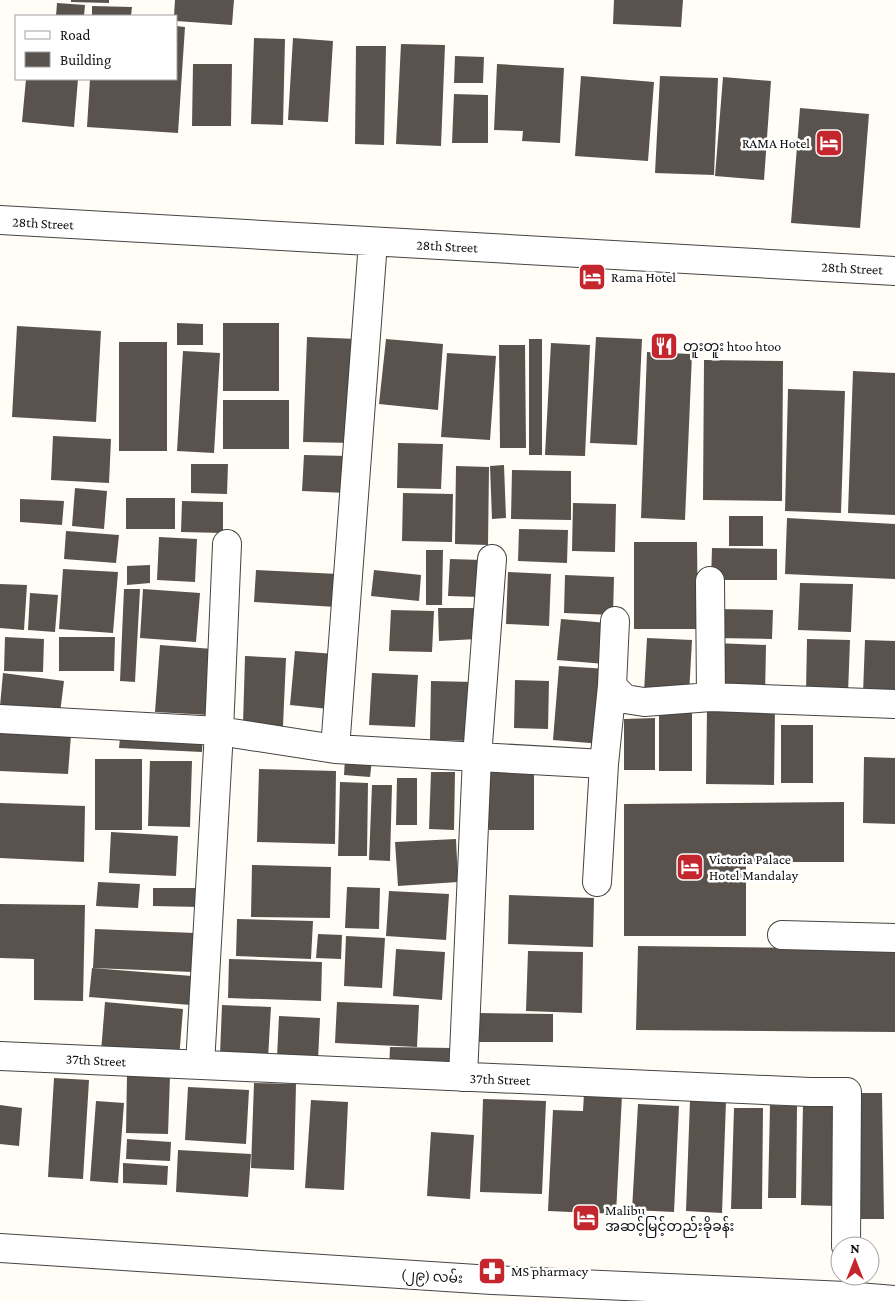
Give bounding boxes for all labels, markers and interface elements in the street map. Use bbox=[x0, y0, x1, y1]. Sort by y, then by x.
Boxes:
legend bbox=[15, 15, 178, 80]
text: Road bbox=[60, 27, 91, 43]
text: Building bbox=[60, 52, 111, 69]
hotel icon: RAMA Hotel bbox=[814, 128, 844, 158]
place label: RAMA Hotel bbox=[742, 135, 810, 151]
street label: 28th Street bbox=[12, 213, 75, 233]
street label: 28th Street bbox=[416, 236, 479, 256]
street label: 28th Street bbox=[821, 258, 884, 278]
hotel icon: Rama Hotel bbox=[577, 262, 607, 292]
place label: Rama Hotel bbox=[611, 269, 676, 285]
restaurant icon: တူးတူး htoo htoo bbox=[649, 331, 679, 361]
place label: တူးတူး htoo htoo bbox=[683, 338, 781, 358]
place label: Victoria Palace Hotel Mandalay bbox=[709, 851, 799, 883]
hotel icon: Victoria Palace Hotel Mandalay bbox=[675, 852, 705, 882]
street label: 37th Street bbox=[65, 1050, 127, 1070]
street label: 37th Street bbox=[469, 1070, 531, 1088]
place label: Malibu အဆင့်မြင့်တည်းခိုခန်း bbox=[605, 1202, 734, 1238]
hotel icon: Malibu အဆင့်မြင့်တည်းခိုခန်း bbox=[571, 1203, 601, 1233]
north arrow bbox=[830, 1236, 880, 1286]
text: N bbox=[850, 1240, 860, 1256]
pharmacy icon: MS pharmacy bbox=[477, 1256, 507, 1286]
place label: MS pharmacy bbox=[511, 1263, 589, 1279]
street label: (၂၉) လမ်း bbox=[400, 1264, 464, 1290]

